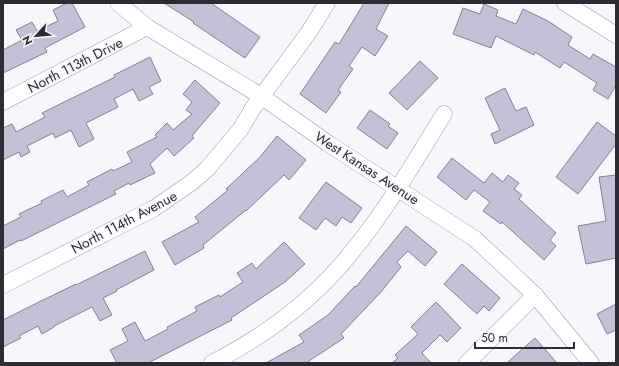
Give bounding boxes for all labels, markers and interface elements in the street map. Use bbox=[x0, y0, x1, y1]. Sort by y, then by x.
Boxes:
north arrow bbox=[16, 16, 56, 56]
street label: North 113th Drive bbox=[25, 34, 125, 96]
street label: West Kansas Avenue bbox=[311, 127, 423, 209]
street label: North 114th Avenue bbox=[67, 186, 181, 258]
scale bar bbox=[475, 324, 574, 350]
text: 50 m bbox=[481, 329, 508, 347]

